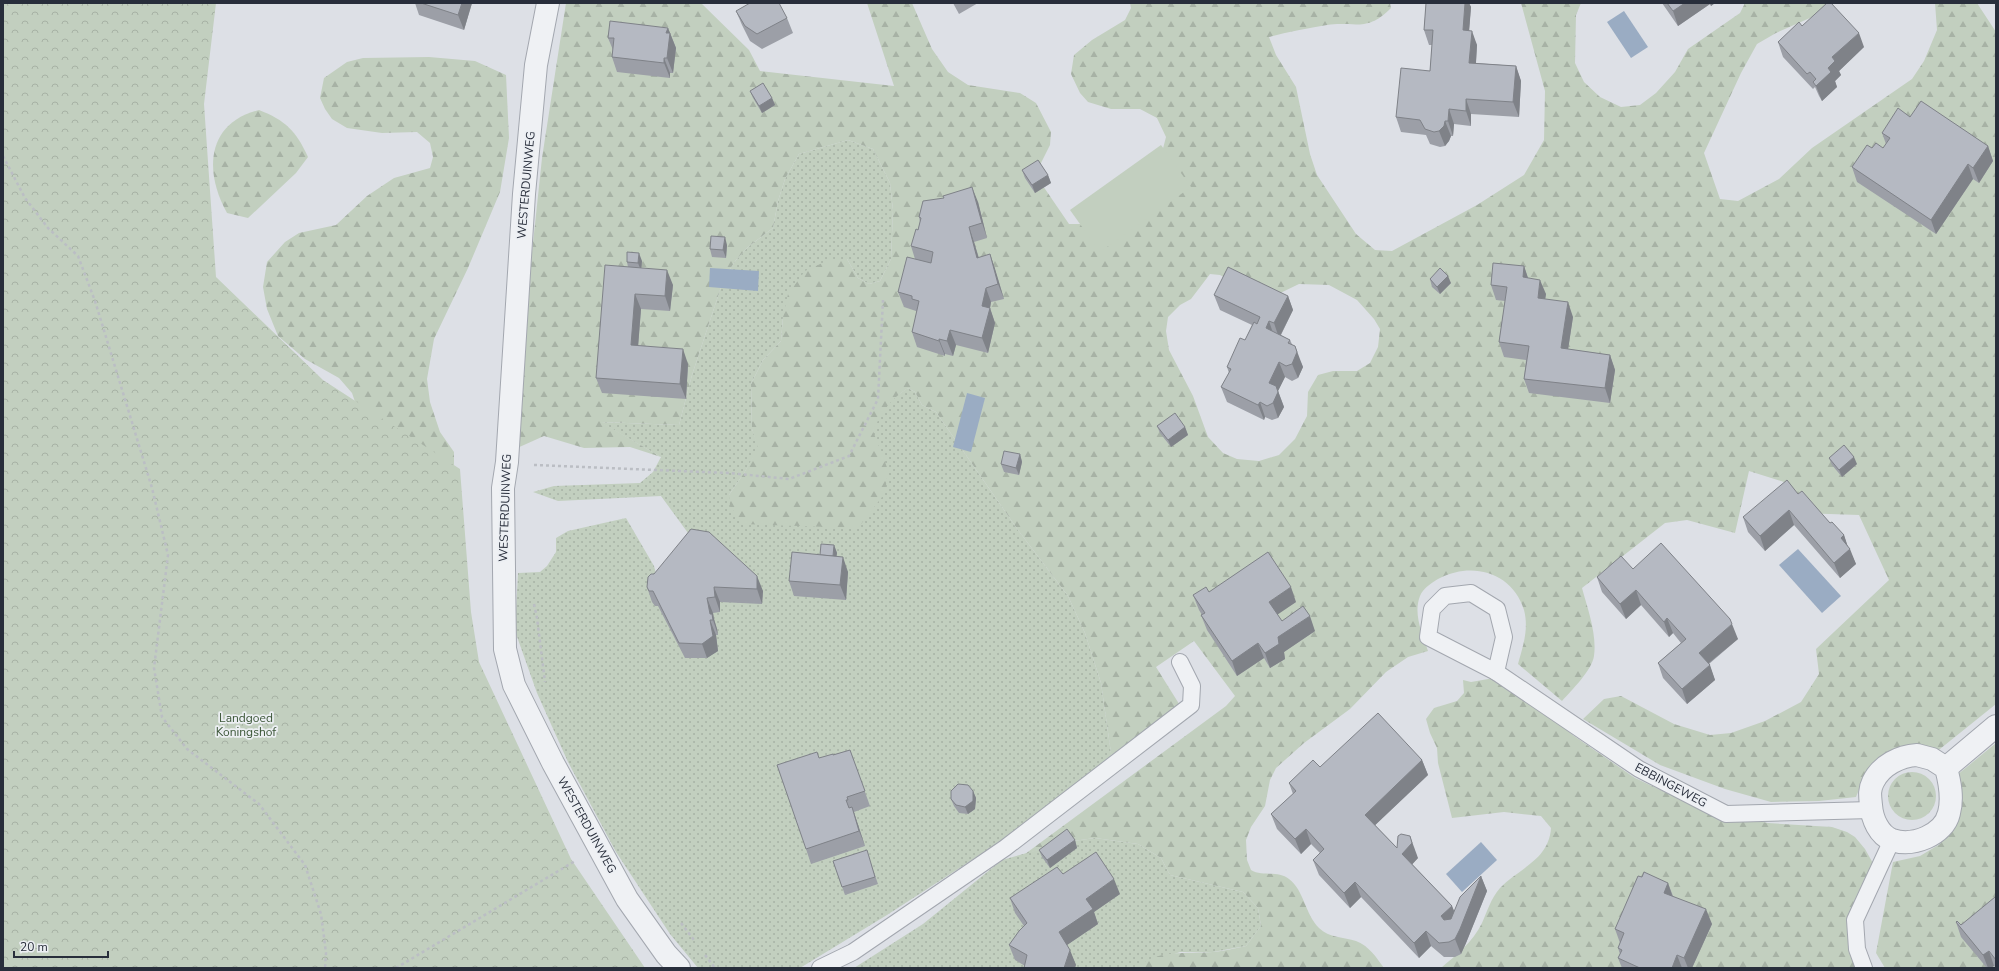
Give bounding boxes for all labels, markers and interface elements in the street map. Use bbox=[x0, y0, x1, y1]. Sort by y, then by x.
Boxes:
street label: WESTERDUINWEG bbox=[513, 131, 539, 239]
street label: WESTERDUINWEG bbox=[495, 454, 515, 562]
park label: Landgoed Koningshof bbox=[216, 710, 277, 740]
street label: EBBINGEWEG bbox=[1632, 759, 1710, 811]
street label: WESTERDUINWEG bbox=[554, 774, 620, 876]
scale bar bbox=[14, 933, 108, 959]
text: 20 m bbox=[20, 939, 48, 955]

